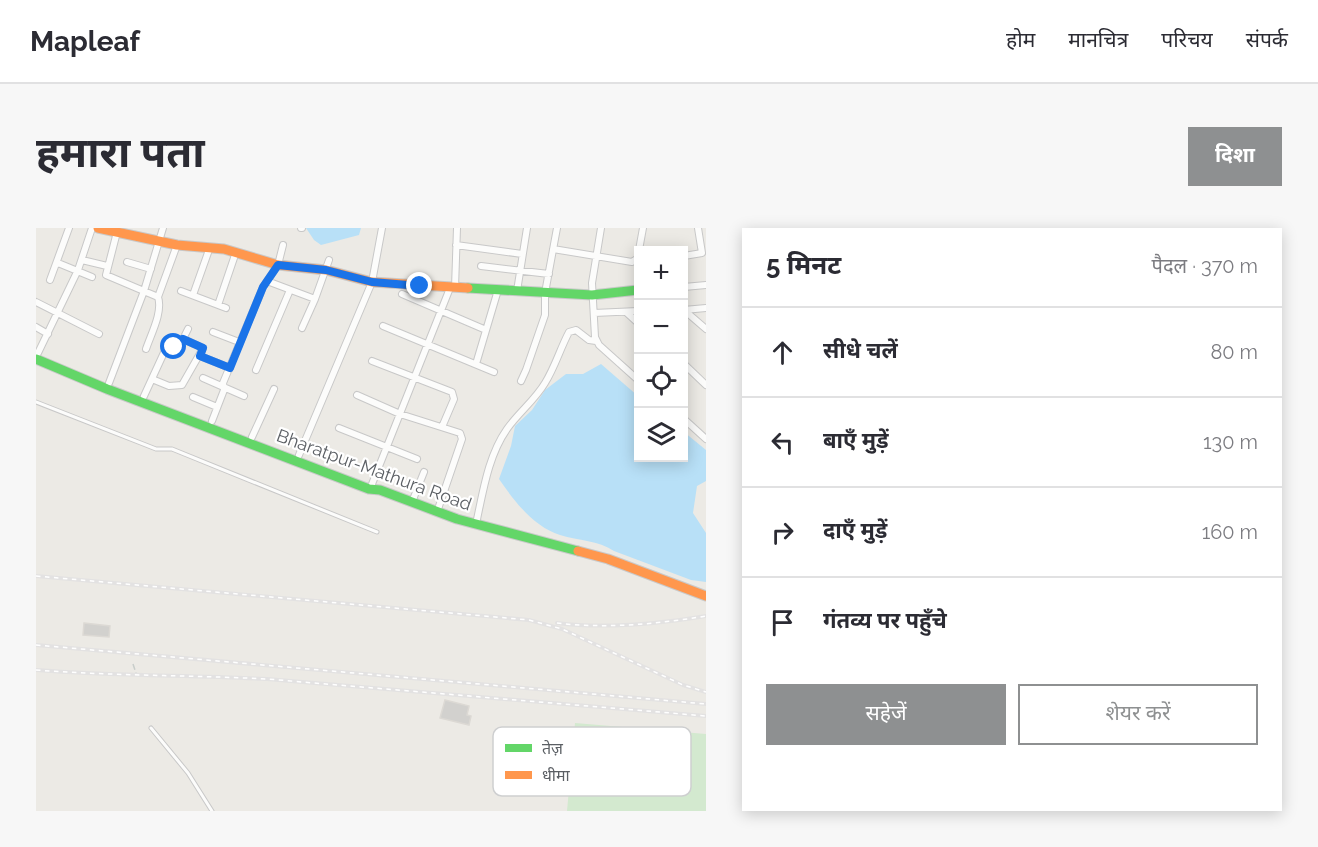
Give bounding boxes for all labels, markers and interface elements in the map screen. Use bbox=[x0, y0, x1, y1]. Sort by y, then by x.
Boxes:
text: Mapleaf bbox=[30, 25, 140, 58]
text: होम bbox=[1006, 27, 1035, 52]
text: मानचित्र bbox=[1068, 27, 1128, 52]
text: परिचय bbox=[1161, 27, 1213, 52]
text: संपर्क bbox=[1246, 27, 1288, 52]
button: दिशा bbox=[1188, 127, 1282, 186]
text: हमारा पता bbox=[36, 128, 205, 177]
map controls bbox=[634, 246, 688, 462]
button: + bbox=[634, 246, 688, 300]
text: 5 मिनट bbox=[766, 250, 841, 280]
text: पैदल · 370 m bbox=[1152, 254, 1258, 278]
route end bbox=[406, 272, 432, 298]
button: − bbox=[634, 300, 688, 354]
route start bbox=[160, 333, 186, 359]
icon: ahead bbox=[766, 336, 799, 369]
text: सीधे चलें bbox=[823, 337, 898, 363]
text: 80 m bbox=[1210, 340, 1258, 364]
button: locate bbox=[634, 354, 688, 408]
button: layers bbox=[634, 408, 688, 462]
street label: Bharatpur-Mathura Road bbox=[274, 424, 475, 515]
icon: left bbox=[766, 426, 799, 459]
text: बाएँ मुड़ें bbox=[823, 427, 889, 453]
text: 130 m bbox=[1203, 430, 1258, 454]
icon: right bbox=[766, 516, 799, 549]
text: दाएँ मुड़ें bbox=[823, 517, 887, 543]
text: 160 m bbox=[1202, 520, 1258, 544]
icon: arrive bbox=[766, 606, 799, 639]
text: गंतव्य पर पहुँचे bbox=[823, 607, 947, 633]
button: सहेजें bbox=[766, 684, 1006, 745]
button: शेयर करें bbox=[1018, 684, 1258, 745]
legend bbox=[493, 727, 691, 796]
text: तेज़ bbox=[542, 739, 564, 758]
text: धीमा bbox=[542, 766, 571, 785]

